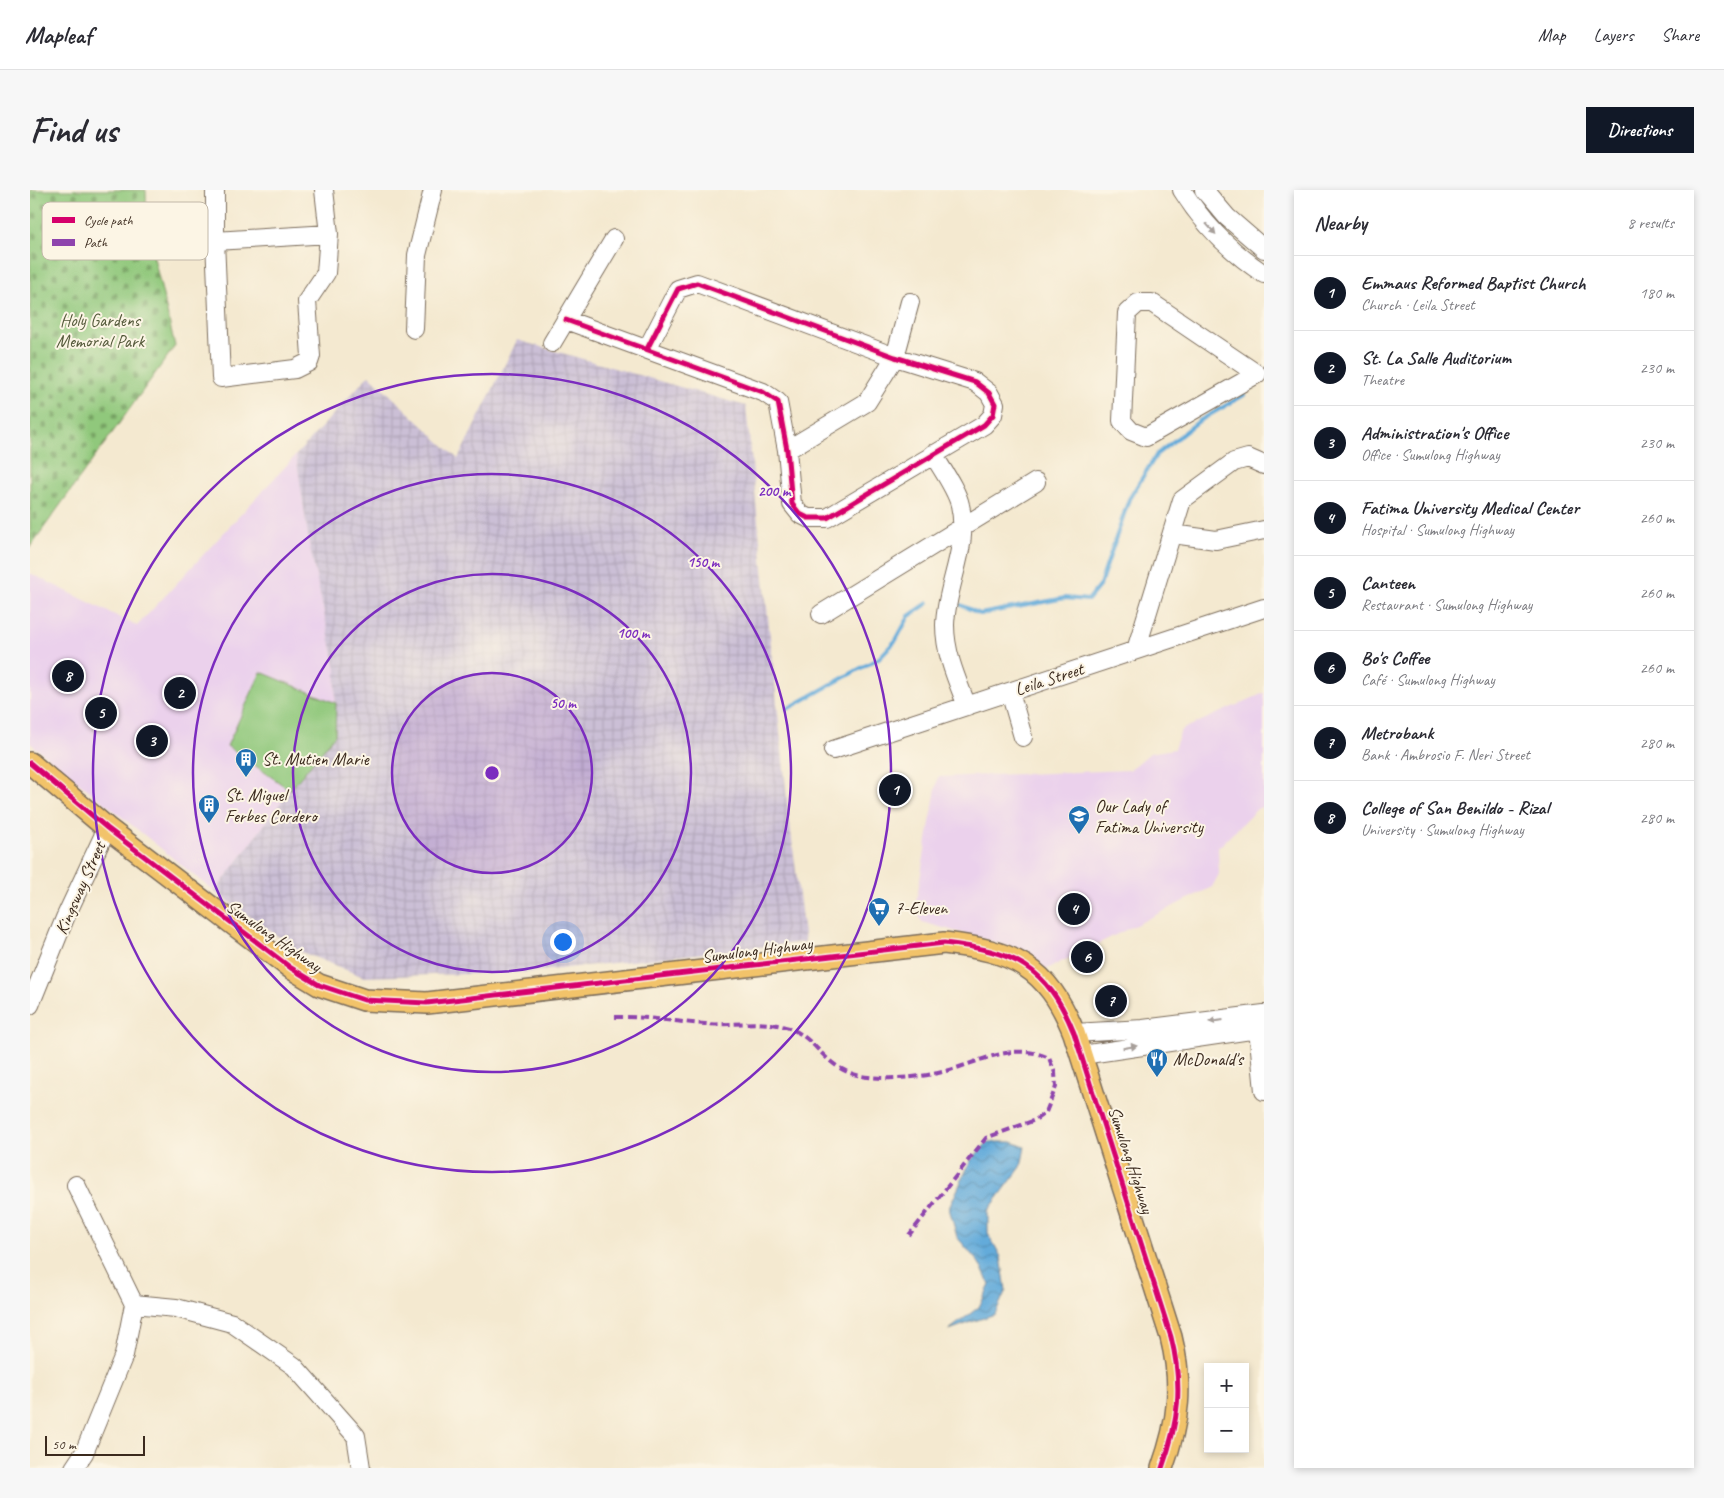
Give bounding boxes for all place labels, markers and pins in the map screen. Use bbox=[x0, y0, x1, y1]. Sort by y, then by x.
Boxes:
pin: 8 bbox=[52, 657, 84, 695]
pin: 2 bbox=[164, 674, 196, 712]
pin: 5 bbox=[85, 694, 117, 732]
pin: 3 bbox=[136, 722, 168, 760]
building icon: St. Mutien Marie bbox=[234, 747, 258, 778]
place label: St. Mutien Marie bbox=[262, 748, 370, 770]
centre of rings bbox=[483, 764, 501, 782]
pin: 1 bbox=[879, 771, 911, 809]
place label: St. Miguel Ferbes Cordero bbox=[225, 784, 318, 827]
building icon: St. Miguel Ferbes Cordero bbox=[197, 793, 221, 824]
place label: Our Lady of Fatima University bbox=[1095, 795, 1205, 838]
school or university icon: Our Lady of Fatima University bbox=[1067, 804, 1091, 835]
pin: 4 bbox=[1058, 890, 1090, 928]
supermarket icon: 7-Eleven bbox=[867, 896, 891, 927]
place label: 7-Eleven bbox=[895, 897, 948, 919]
pin: 6 bbox=[1071, 938, 1103, 976]
pin: 7 bbox=[1095, 982, 1127, 1020]
restaurant icon: McDonald's bbox=[1145, 1047, 1169, 1078]
place label: McDonald's bbox=[1173, 1048, 1245, 1070]

